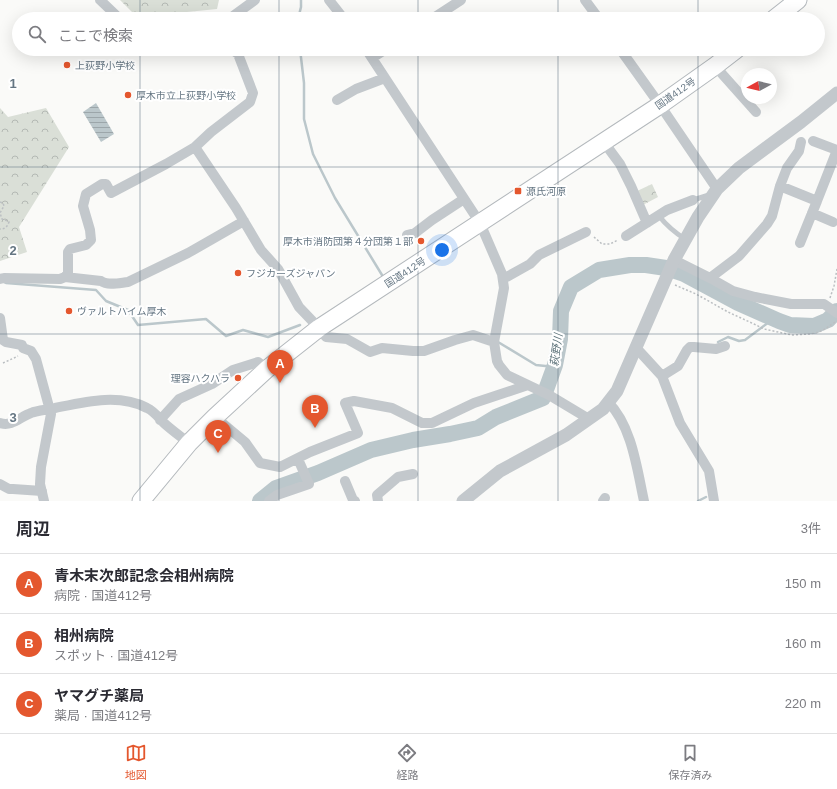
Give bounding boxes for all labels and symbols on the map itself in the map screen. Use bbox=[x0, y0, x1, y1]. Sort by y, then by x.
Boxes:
marker: 上荻野小学校 bbox=[62, 60, 72, 70]
place label: 上荻野小学校 bbox=[75, 60, 135, 71]
north arrow bbox=[741, 68, 777, 104]
text: 1 bbox=[9, 76, 17, 91]
street label: 国道412号 bbox=[653, 76, 698, 111]
marker: 厚木市立上荻野小学校 bbox=[123, 90, 133, 100]
place label: 厚木市立上荻野小学校 bbox=[136, 90, 236, 101]
marker: 源氏河原 bbox=[513, 186, 523, 196]
place label: 源氏河原 bbox=[526, 186, 566, 197]
place label: 厚木市消防団第４分団第１部 bbox=[283, 236, 413, 247]
marker: 厚木市消防団第４分団第１部 bbox=[416, 236, 426, 246]
your location bbox=[432, 240, 452, 260]
text: 2 bbox=[9, 243, 17, 258]
street label: 国道412号 bbox=[383, 255, 428, 290]
marker: フジカーズジャパン bbox=[233, 268, 243, 278]
place label: フジカーズジャパン bbox=[246, 268, 336, 279]
marker: ヴァルトハイム厚木 bbox=[64, 306, 74, 316]
place label: ヴァルトハイム厚木 bbox=[77, 306, 167, 317]
water label: 萩野川 bbox=[548, 332, 564, 367]
pin: A bbox=[267, 350, 293, 383]
place label: 理容ハクハラ bbox=[171, 373, 230, 384]
marker: 理容ハクハラ bbox=[233, 373, 243, 383]
pin: B bbox=[302, 395, 328, 428]
text: 3 bbox=[9, 410, 17, 425]
pin: C bbox=[205, 420, 231, 453]

